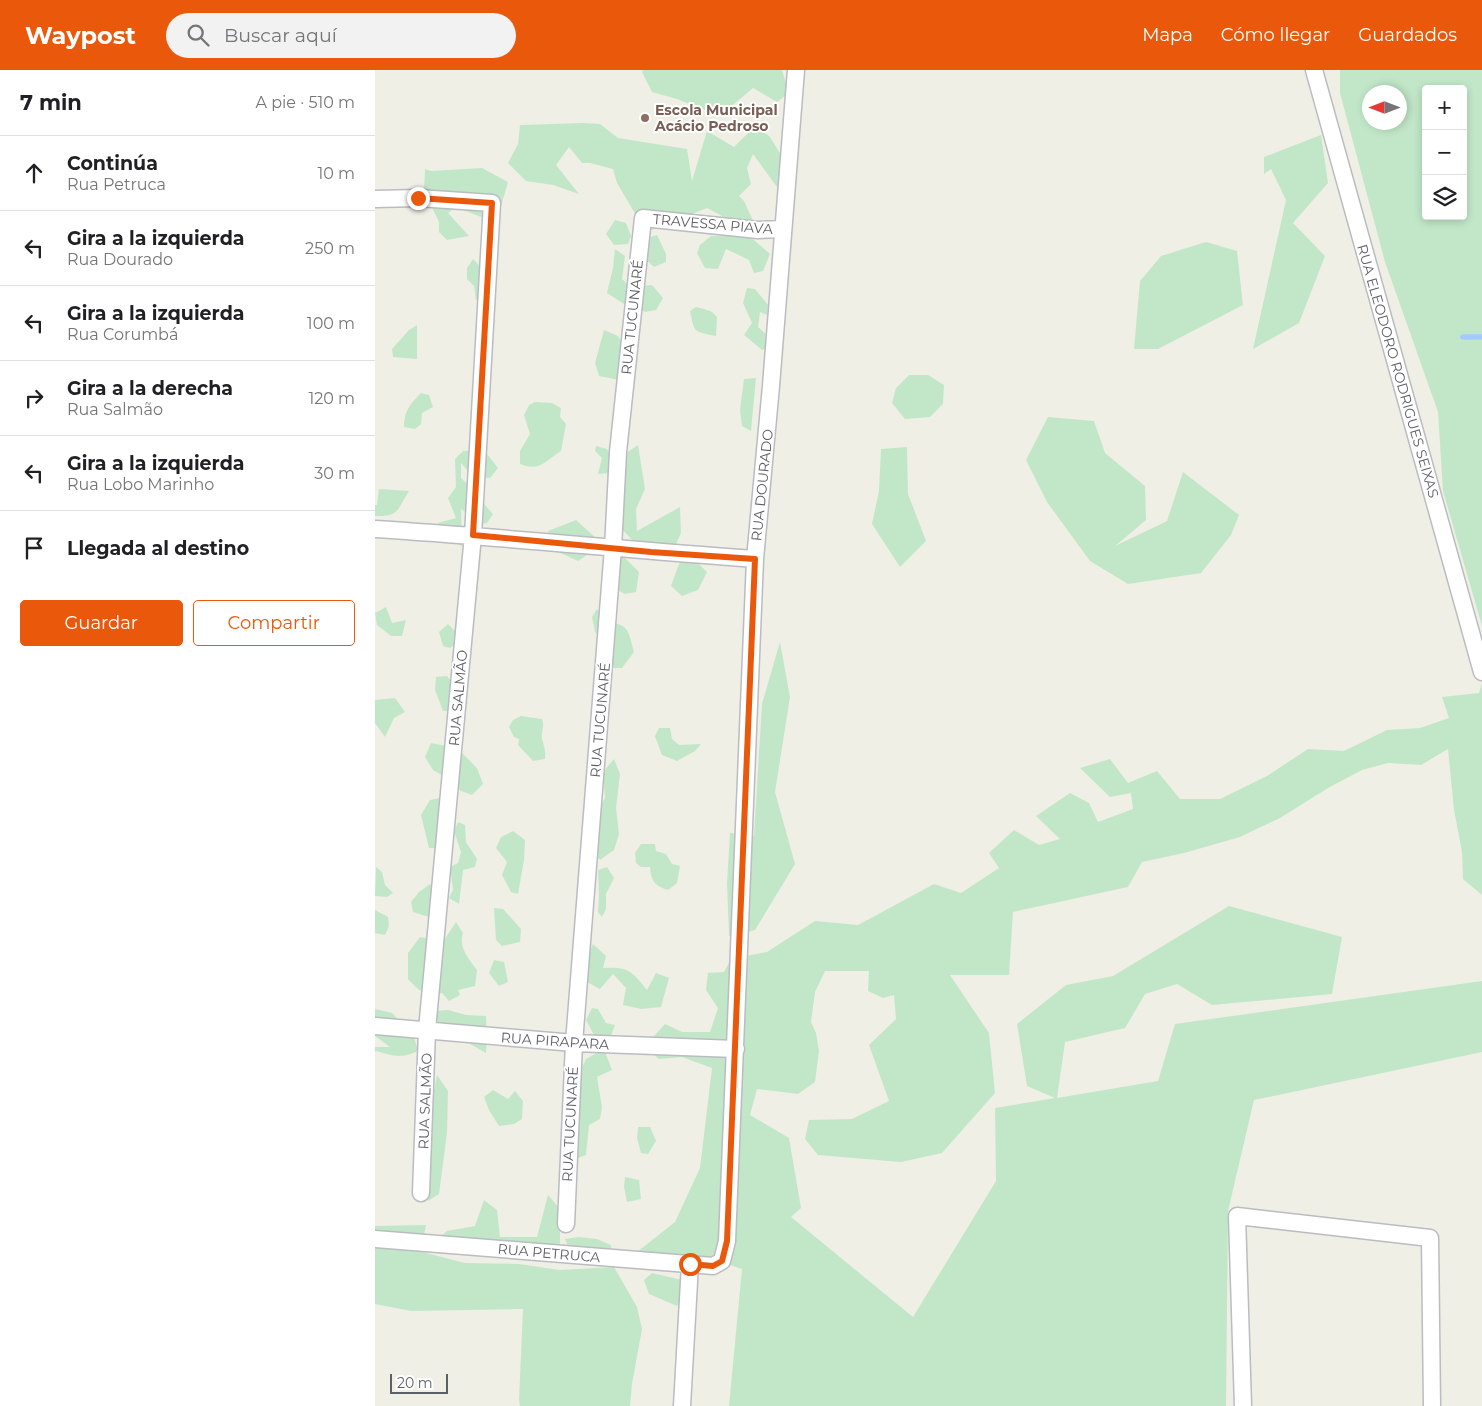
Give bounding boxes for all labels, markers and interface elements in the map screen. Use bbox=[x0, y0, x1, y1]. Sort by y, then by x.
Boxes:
search box bbox=[166, 13, 516, 58]
text: Waypost bbox=[25, 21, 136, 50]
icon: search bbox=[184, 21, 212, 49]
text: Buscar aquí bbox=[224, 24, 337, 47]
text: Mapa bbox=[1142, 24, 1193, 46]
text: Cómo llegar bbox=[1221, 24, 1330, 46]
text: Guardados bbox=[1358, 24, 1457, 46]
north arrow bbox=[1362, 85, 1407, 130]
map controls bbox=[1422, 85, 1467, 220]
button: + bbox=[1422, 85, 1467, 130]
text: 7 min bbox=[20, 90, 82, 115]
text: A pie · 510 m bbox=[256, 93, 355, 112]
place label: Escola Municipal Acácio Pedroso bbox=[654, 101, 778, 135]
marker: Escola Municipal Acácio Pedroso bbox=[639, 112, 651, 124]
button: − bbox=[1422, 130, 1467, 175]
text: Continúa bbox=[67, 152, 158, 175]
icon: ahead bbox=[20, 159, 48, 187]
text: 10 m bbox=[317, 164, 355, 183]
text: Rua Petruca bbox=[67, 175, 166, 194]
button: layers bbox=[1422, 175, 1467, 220]
route end bbox=[407, 187, 430, 210]
street label: TRAVESSA PIAVA bbox=[652, 210, 775, 238]
text: Gira a la izquierda bbox=[67, 227, 245, 250]
icon: left bbox=[20, 234, 48, 262]
text: 250 m bbox=[305, 239, 355, 258]
street label: RUA ELEODORO RODRIGUES SEIXAS bbox=[1353, 242, 1443, 500]
text: Rua Dourado bbox=[67, 250, 173, 269]
street label: RUA TUCUNARÉ bbox=[617, 259, 647, 375]
text: Gira a la izquierda bbox=[67, 302, 245, 325]
icon: left bbox=[20, 309, 48, 337]
text: 100 m bbox=[307, 314, 355, 333]
text: Rua Corumbá bbox=[67, 325, 178, 344]
text: Gira a la derecha bbox=[67, 377, 233, 400]
icon: right bbox=[20, 384, 48, 412]
text: 120 m bbox=[308, 389, 355, 408]
text: Rua Salmão bbox=[67, 400, 163, 419]
street label: RUA DOURADO bbox=[747, 428, 777, 542]
text: Gira a la izquierda bbox=[67, 452, 245, 475]
icon: left bbox=[20, 459, 48, 487]
text: 30 m bbox=[314, 464, 355, 483]
text: Rua Lobo Marinho bbox=[67, 475, 214, 494]
icon: arrive bbox=[20, 534, 48, 562]
text: Llegada al destino bbox=[67, 537, 249, 560]
button: Guardar bbox=[20, 600, 183, 646]
button: Compartir bbox=[193, 600, 355, 646]
street label: RUA SALMÃO bbox=[445, 649, 471, 747]
street label: RUA TUCUNARÉ bbox=[586, 662, 614, 778]
street label: RUA PIRAPARA bbox=[500, 1028, 611, 1054]
street label: RUA SALMÃO bbox=[414, 1052, 436, 1150]
street label: RUA TUCUNARÉ bbox=[558, 1066, 582, 1182]
street label: RUA PETRUCA bbox=[497, 1240, 602, 1267]
route start bbox=[679, 1253, 702, 1276]
scale bar bbox=[390, 1371, 447, 1394]
text: 20 m bbox=[397, 1374, 433, 1392]

